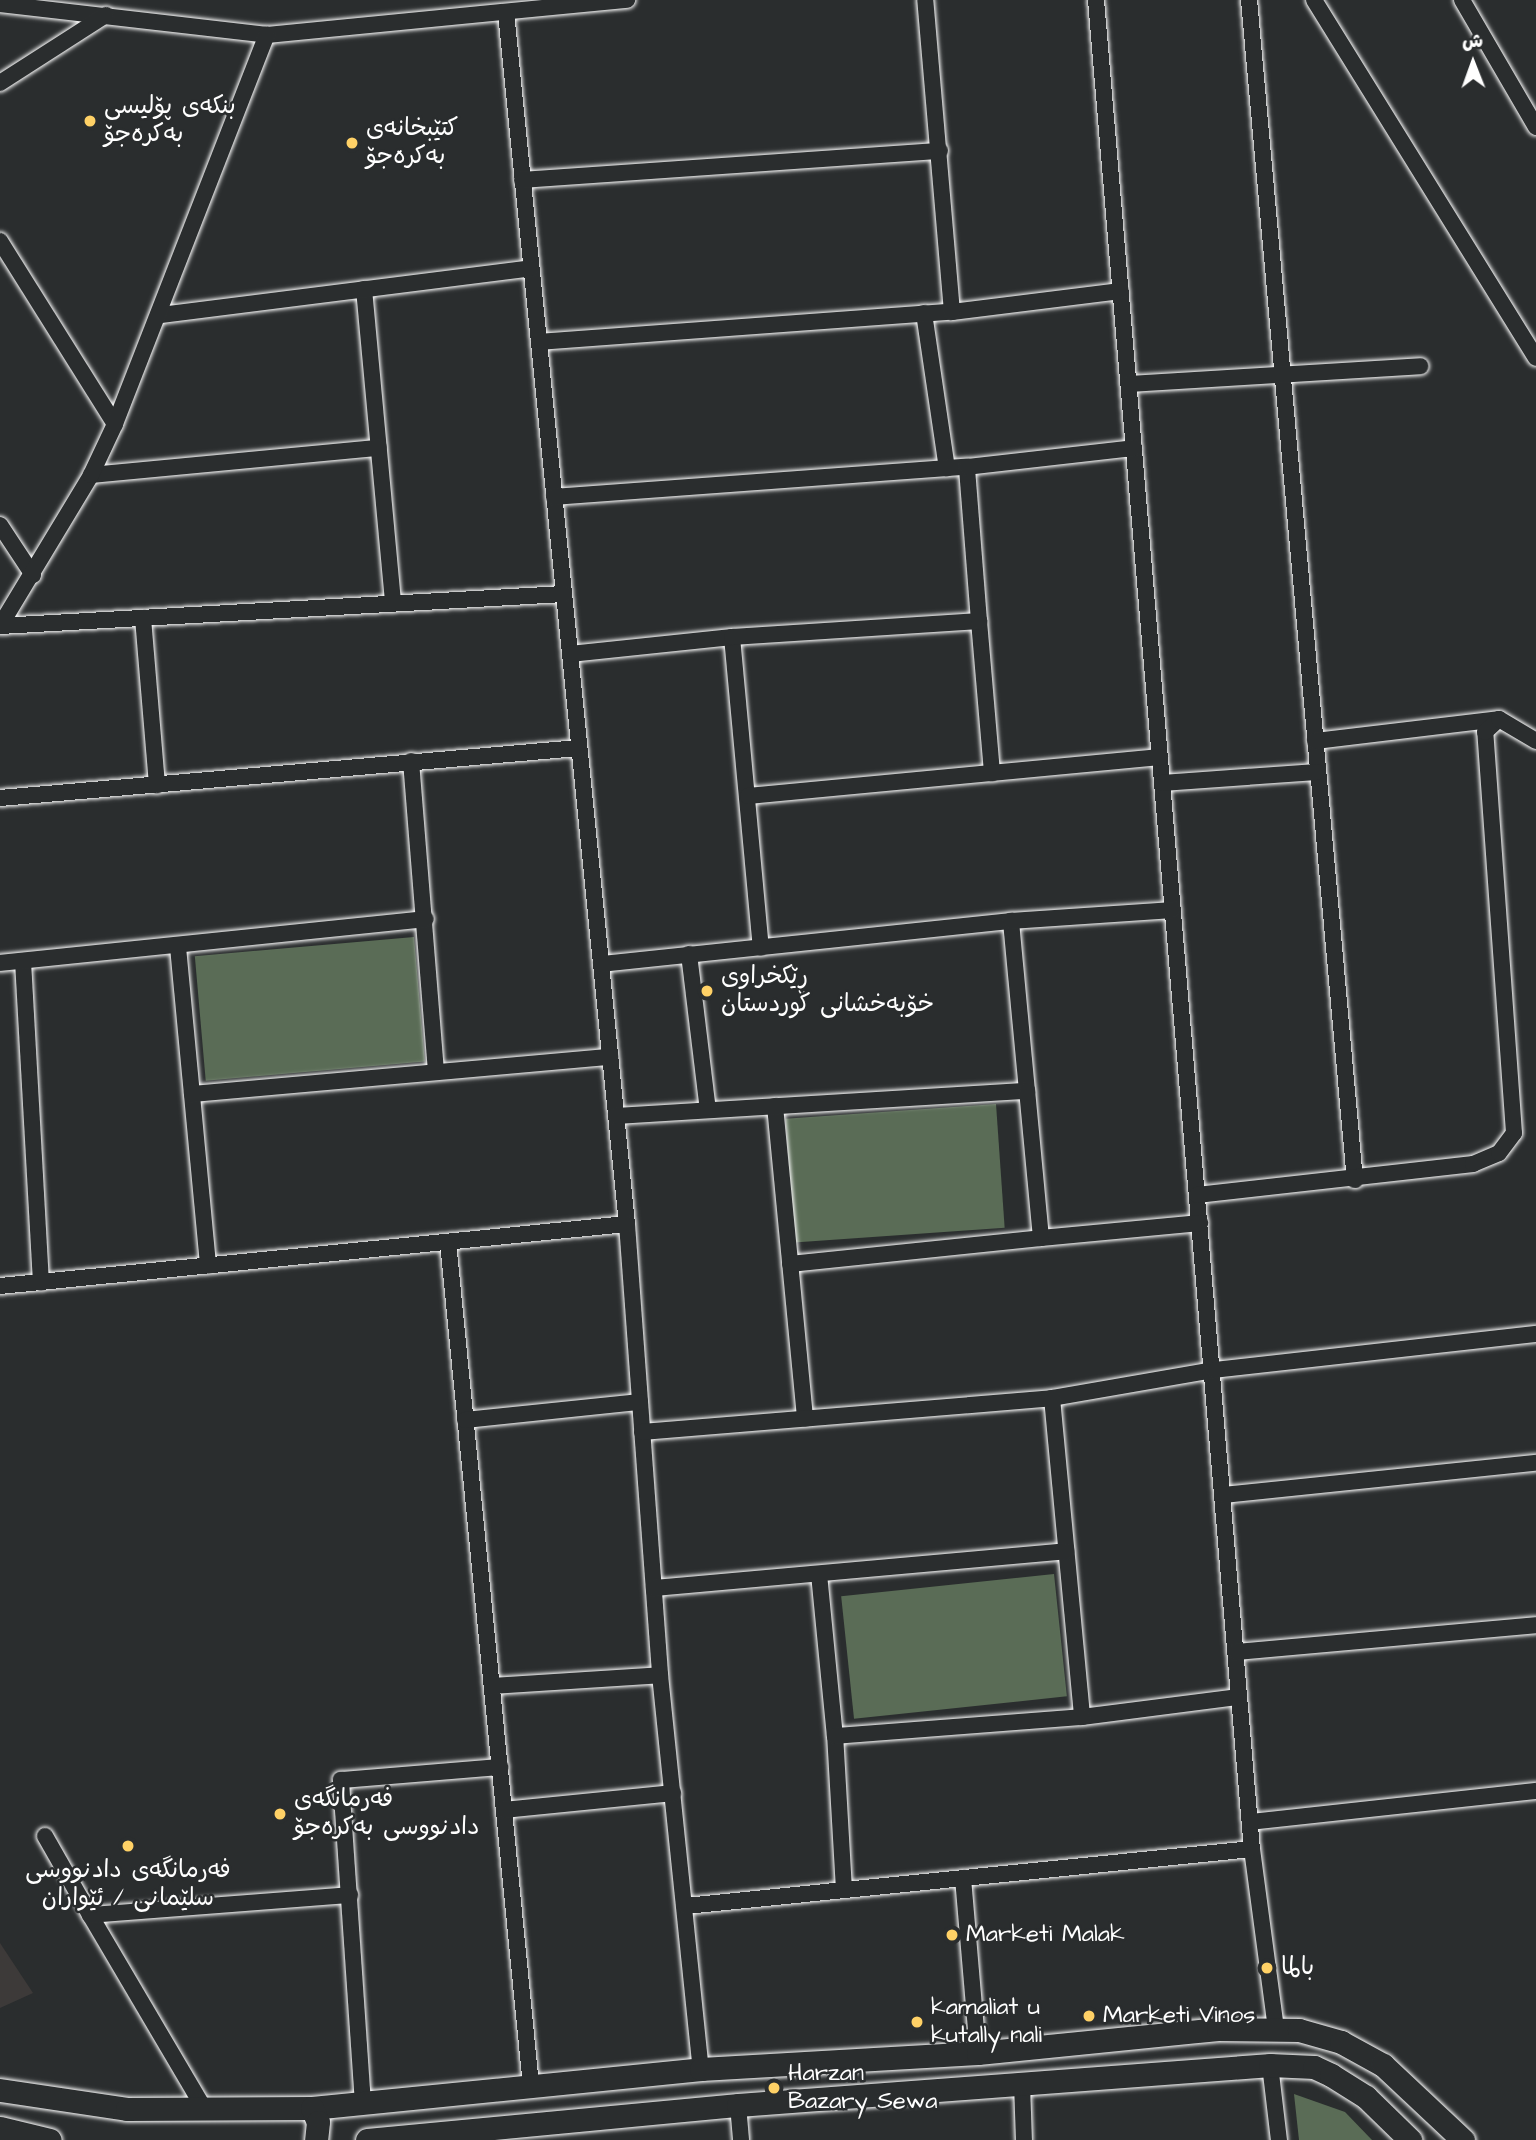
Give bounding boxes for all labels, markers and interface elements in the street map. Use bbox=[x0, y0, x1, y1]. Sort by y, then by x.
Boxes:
north arrow bbox=[1438, 28, 1508, 98]
text: ش bbox=[1462, 28, 1483, 55]
place label: بنکەی پۆلیسی بەکرەجۆ bbox=[104, 93, 236, 149]
marker: بنکەی پۆلیسی بەکرەجۆ bbox=[82, 113, 98, 129]
place label: کتێبخانەی بەکرەجۆ bbox=[366, 115, 458, 171]
marker: کتێبخانەی بەکرەجۆ bbox=[344, 135, 360, 151]
place label: ڕێکخراوی خۆبەخشانی کوردستان bbox=[721, 963, 934, 1019]
marker: ڕێکخراوی خۆبەخشانی کوردستان bbox=[699, 983, 715, 999]
place label: فەرمانگەی دادنووسی بەکرەجۆ bbox=[294, 1786, 479, 1842]
marker: فەرمانگەی دادنووسی بەکرەجۆ bbox=[272, 1806, 288, 1822]
marker: فەرمانگەی دادنووسی سلێمانی / ئێواران bbox=[120, 1838, 136, 1854]
place label: فەرمانگەی دادنووسی سلێمانی / ئێواران bbox=[25, 1857, 231, 1913]
place label: Marketi Malak bbox=[966, 1921, 1125, 1949]
marker: Marketi Malak bbox=[944, 1927, 960, 1943]
place label: بالما bbox=[1281, 1954, 1314, 1982]
marker: بالما bbox=[1259, 1960, 1275, 1976]
place label: kamaliat u kutally nali bbox=[931, 1994, 1042, 2050]
place label: Marketi Vinos bbox=[1103, 2002, 1255, 2030]
marker: Marketi Vinos bbox=[1081, 2008, 1097, 2024]
marker: kamaliat u kutally nali bbox=[909, 2014, 925, 2030]
place label: Harzan Bazary Sewa bbox=[788, 2060, 937, 2116]
marker: Harzan Bazary Sewa bbox=[766, 2080, 782, 2096]

